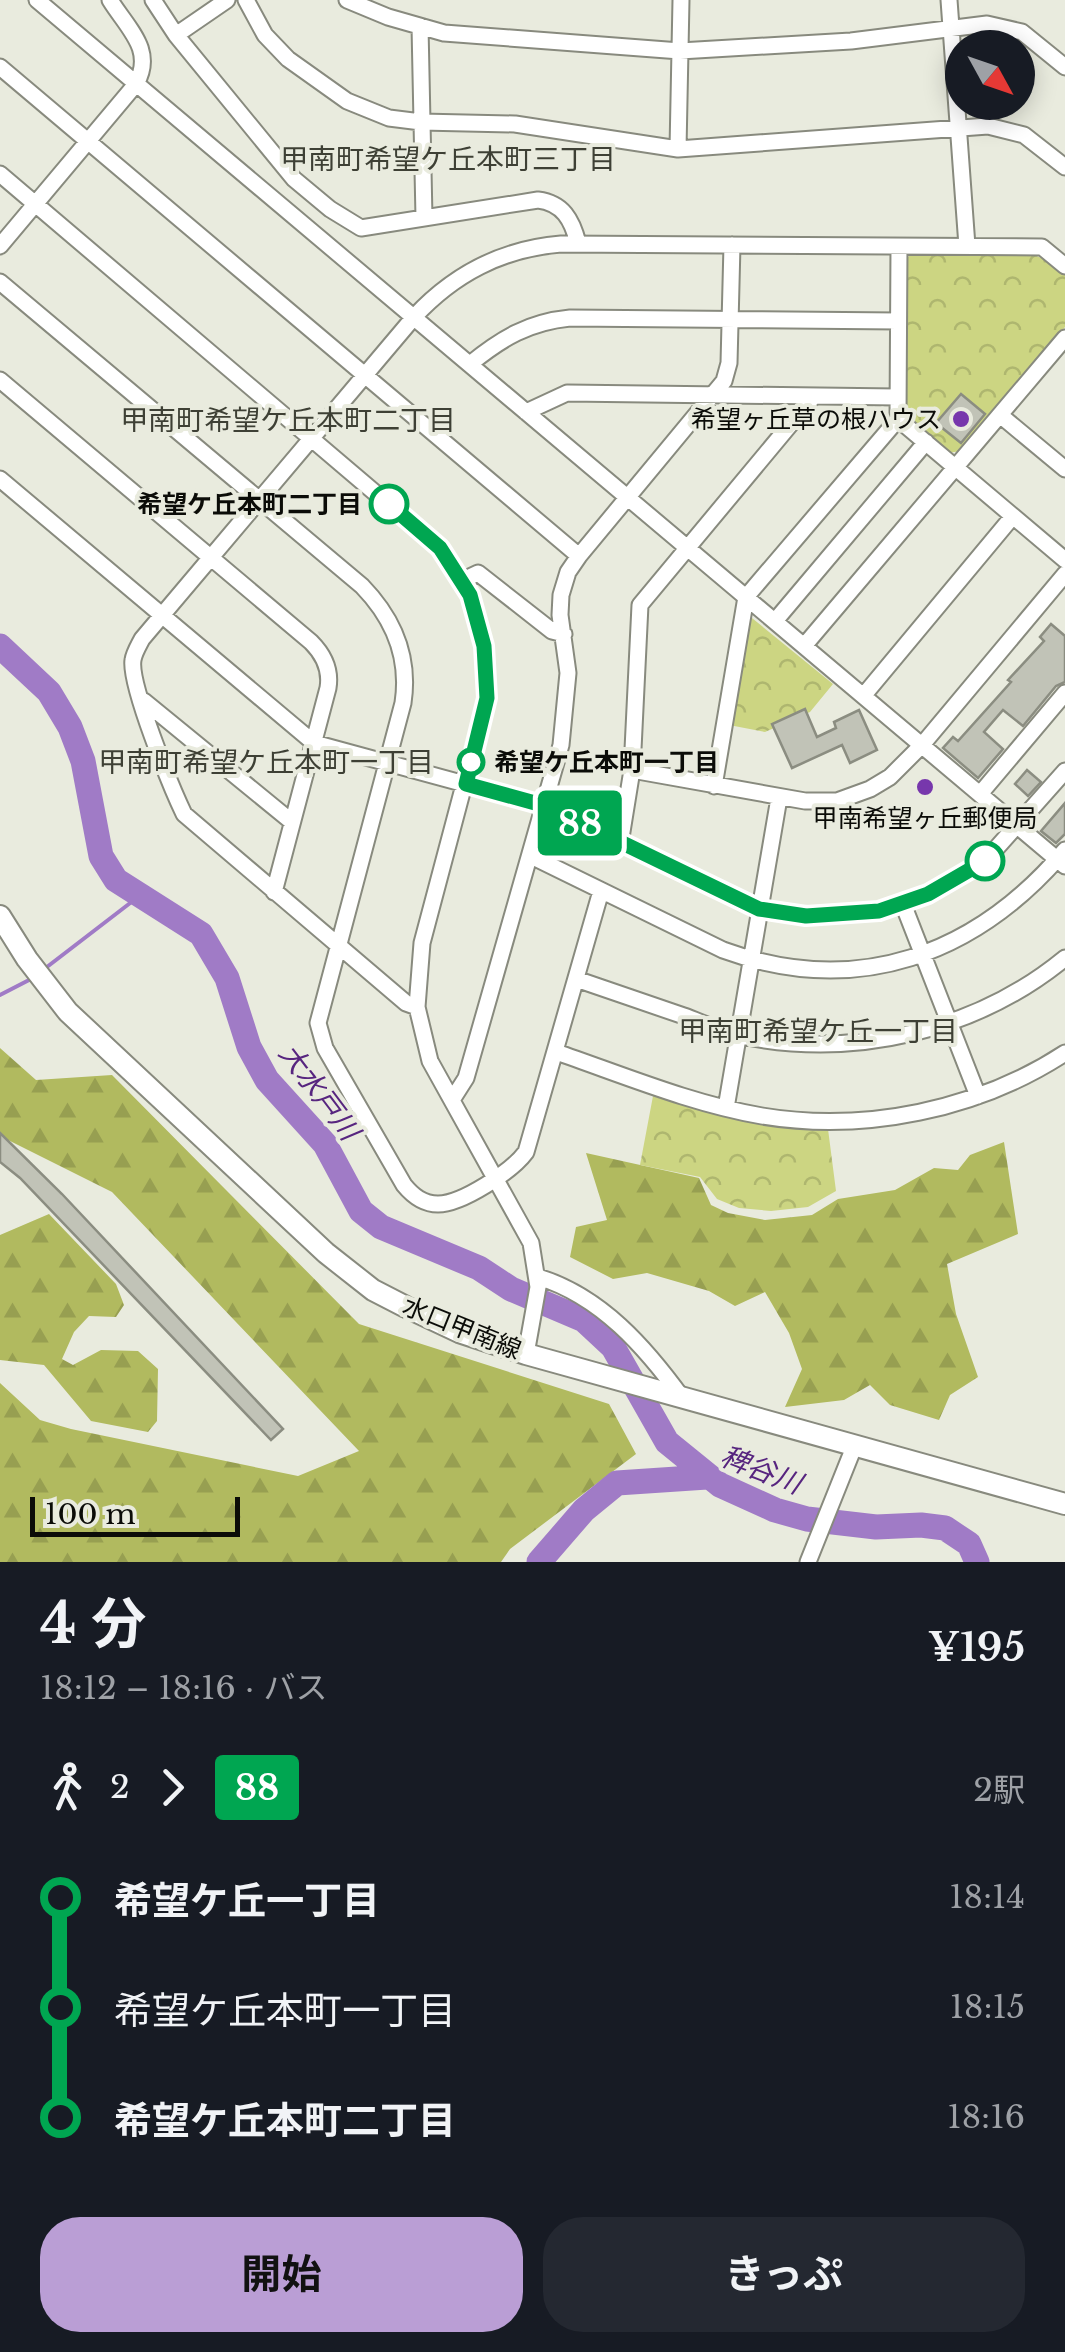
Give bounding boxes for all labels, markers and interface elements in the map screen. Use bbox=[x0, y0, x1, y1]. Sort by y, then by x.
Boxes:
north arrow bbox=[945, 30, 1035, 120]
map controls bbox=[945, 30, 1035, 120]
district label: 甲南町希望ケ丘本町三丁目 bbox=[280, 142, 616, 177]
district label: 甲南町希望ケ丘本町二丁目 bbox=[120, 403, 456, 438]
place label: 希望ヶ丘草の根ハウス bbox=[691, 404, 941, 435]
marker: 希望ヶ丘草の根ハウス bbox=[950, 408, 972, 430]
marker: 希望ケ丘本町二丁目 bbox=[370, 485, 408, 523]
place label: 希望ケ丘本町二丁目 bbox=[137, 489, 362, 520]
district label: 甲南町希望ケ丘本町一丁目 bbox=[98, 745, 434, 780]
place label: 希望ケ丘本町一丁目 bbox=[494, 747, 719, 778]
marker: 希望ケ丘本町一丁目 bbox=[458, 749, 484, 775]
marker: 甲南希望ヶ丘郵便局 bbox=[914, 776, 936, 798]
line badge: 88 bbox=[535, 790, 625, 856]
text: 88 bbox=[558, 802, 602, 845]
place label: 甲南希望ヶ丘郵便局 bbox=[812, 803, 1038, 834]
unlabelled marker bbox=[966, 842, 1004, 880]
district label: 甲南町希望ケ丘一丁目 bbox=[678, 1014, 958, 1049]
water label: 大水戸川 bbox=[271, 1037, 368, 1150]
street label: 水口甲南線 bbox=[398, 1290, 526, 1366]
water label: 稗谷川 bbox=[716, 1439, 809, 1502]
scale bar bbox=[30, 1492, 240, 1536]
text: 100 m bbox=[45, 1497, 136, 1532]
text: 4 分 bbox=[40, 1590, 146, 1658]
text: ¥195 bbox=[928, 1624, 1025, 1671]
text: 18:12 – 18:16 · バス bbox=[40, 1668, 327, 1708]
icon: walk bbox=[40, 1760, 95, 1815]
icon: forward bbox=[145, 1760, 200, 1815]
text: 88 bbox=[235, 1766, 279, 1809]
text: 2 bbox=[110, 1767, 130, 1807]
text: 2駅 bbox=[973, 1770, 1025, 1810]
text: 希望ケ丘一丁目 bbox=[114, 1877, 380, 1924]
text: 18:14 bbox=[949, 1877, 1025, 1917]
text: 希望ケ丘本町一丁目 bbox=[114, 1987, 456, 2034]
text: 18:15 bbox=[950, 1987, 1025, 2027]
text: 希望ケ丘本町二丁目 bbox=[114, 2097, 456, 2144]
text: 18:16 bbox=[947, 2097, 1025, 2137]
button: 開始 bbox=[40, 2217, 523, 2332]
button: きっぷ bbox=[543, 2217, 1025, 2332]

